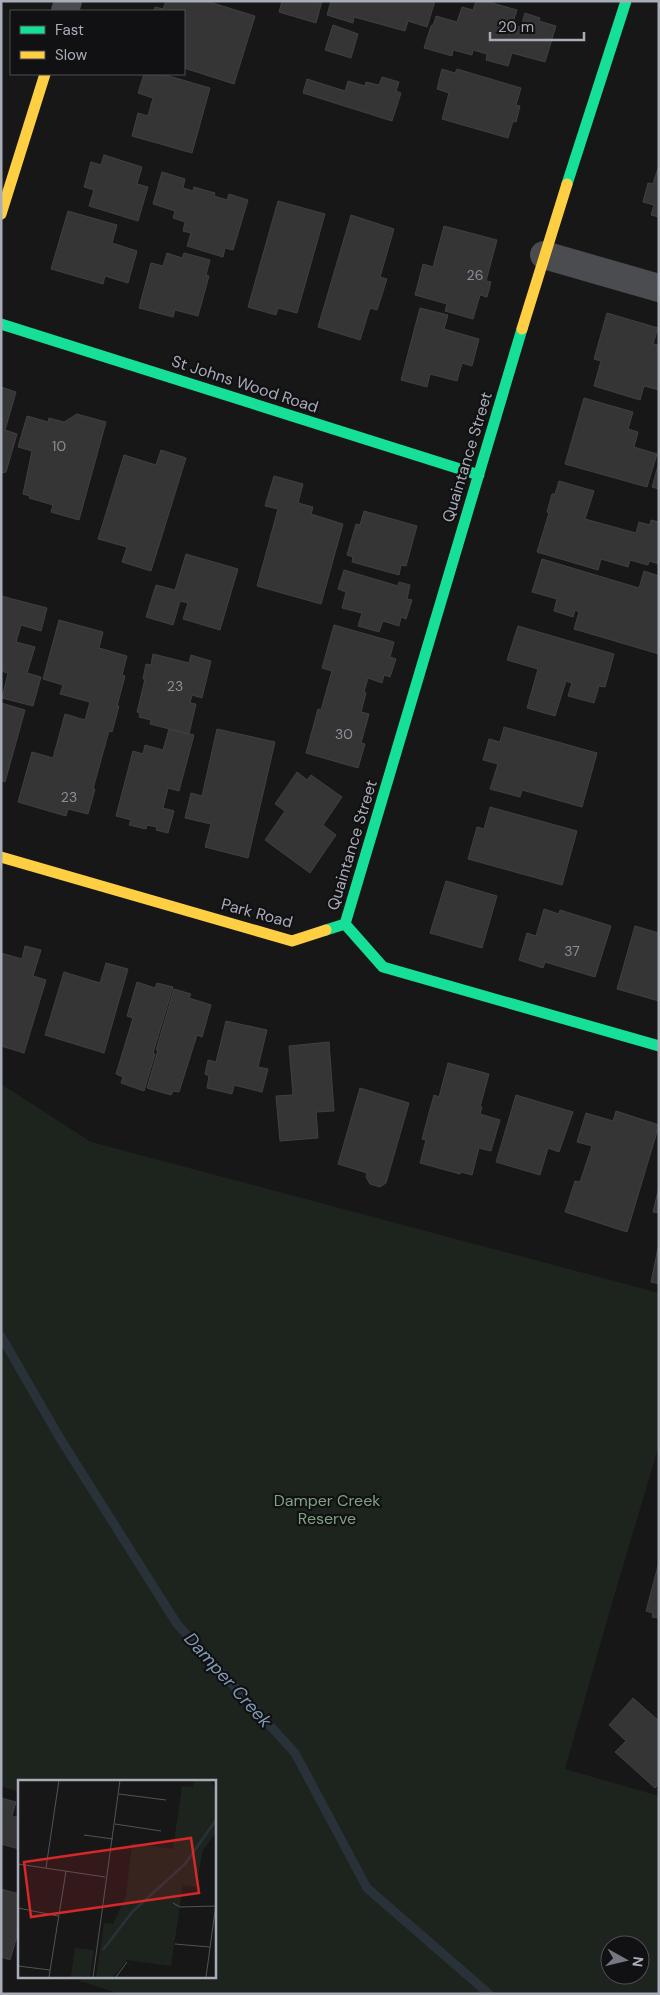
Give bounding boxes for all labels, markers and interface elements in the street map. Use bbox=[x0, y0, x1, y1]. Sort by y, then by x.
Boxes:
legend bbox=[10, 10, 185, 75]
scale bar bbox=[490, 10, 584, 42]
text: 20 m bbox=[498, 17, 534, 37]
text: Fast bbox=[55, 20, 84, 40]
text: Slow bbox=[55, 45, 88, 65]
house number: 26 bbox=[467, 266, 483, 284]
street label: St Johns Wood Road bbox=[169, 350, 321, 418]
street label: Quaintance Street bbox=[437, 389, 497, 525]
house number: 10 bbox=[52, 437, 66, 455]
house number: 23 bbox=[167, 677, 183, 695]
house number: 30 bbox=[335, 725, 353, 743]
street label: Quaintance Street bbox=[322, 777, 382, 913]
house number: 23 bbox=[61, 788, 77, 806]
street label: Park Road bbox=[219, 893, 295, 933]
house number: 37 bbox=[564, 942, 580, 960]
park label: Damper Creek Reserve bbox=[274, 1490, 380, 1529]
water label: Damper Creek bbox=[179, 1627, 278, 1733]
inset map bbox=[18, 1780, 215, 1978]
north arrow bbox=[600, 1935, 650, 1985]
text: N bbox=[628, 1955, 647, 1968]

